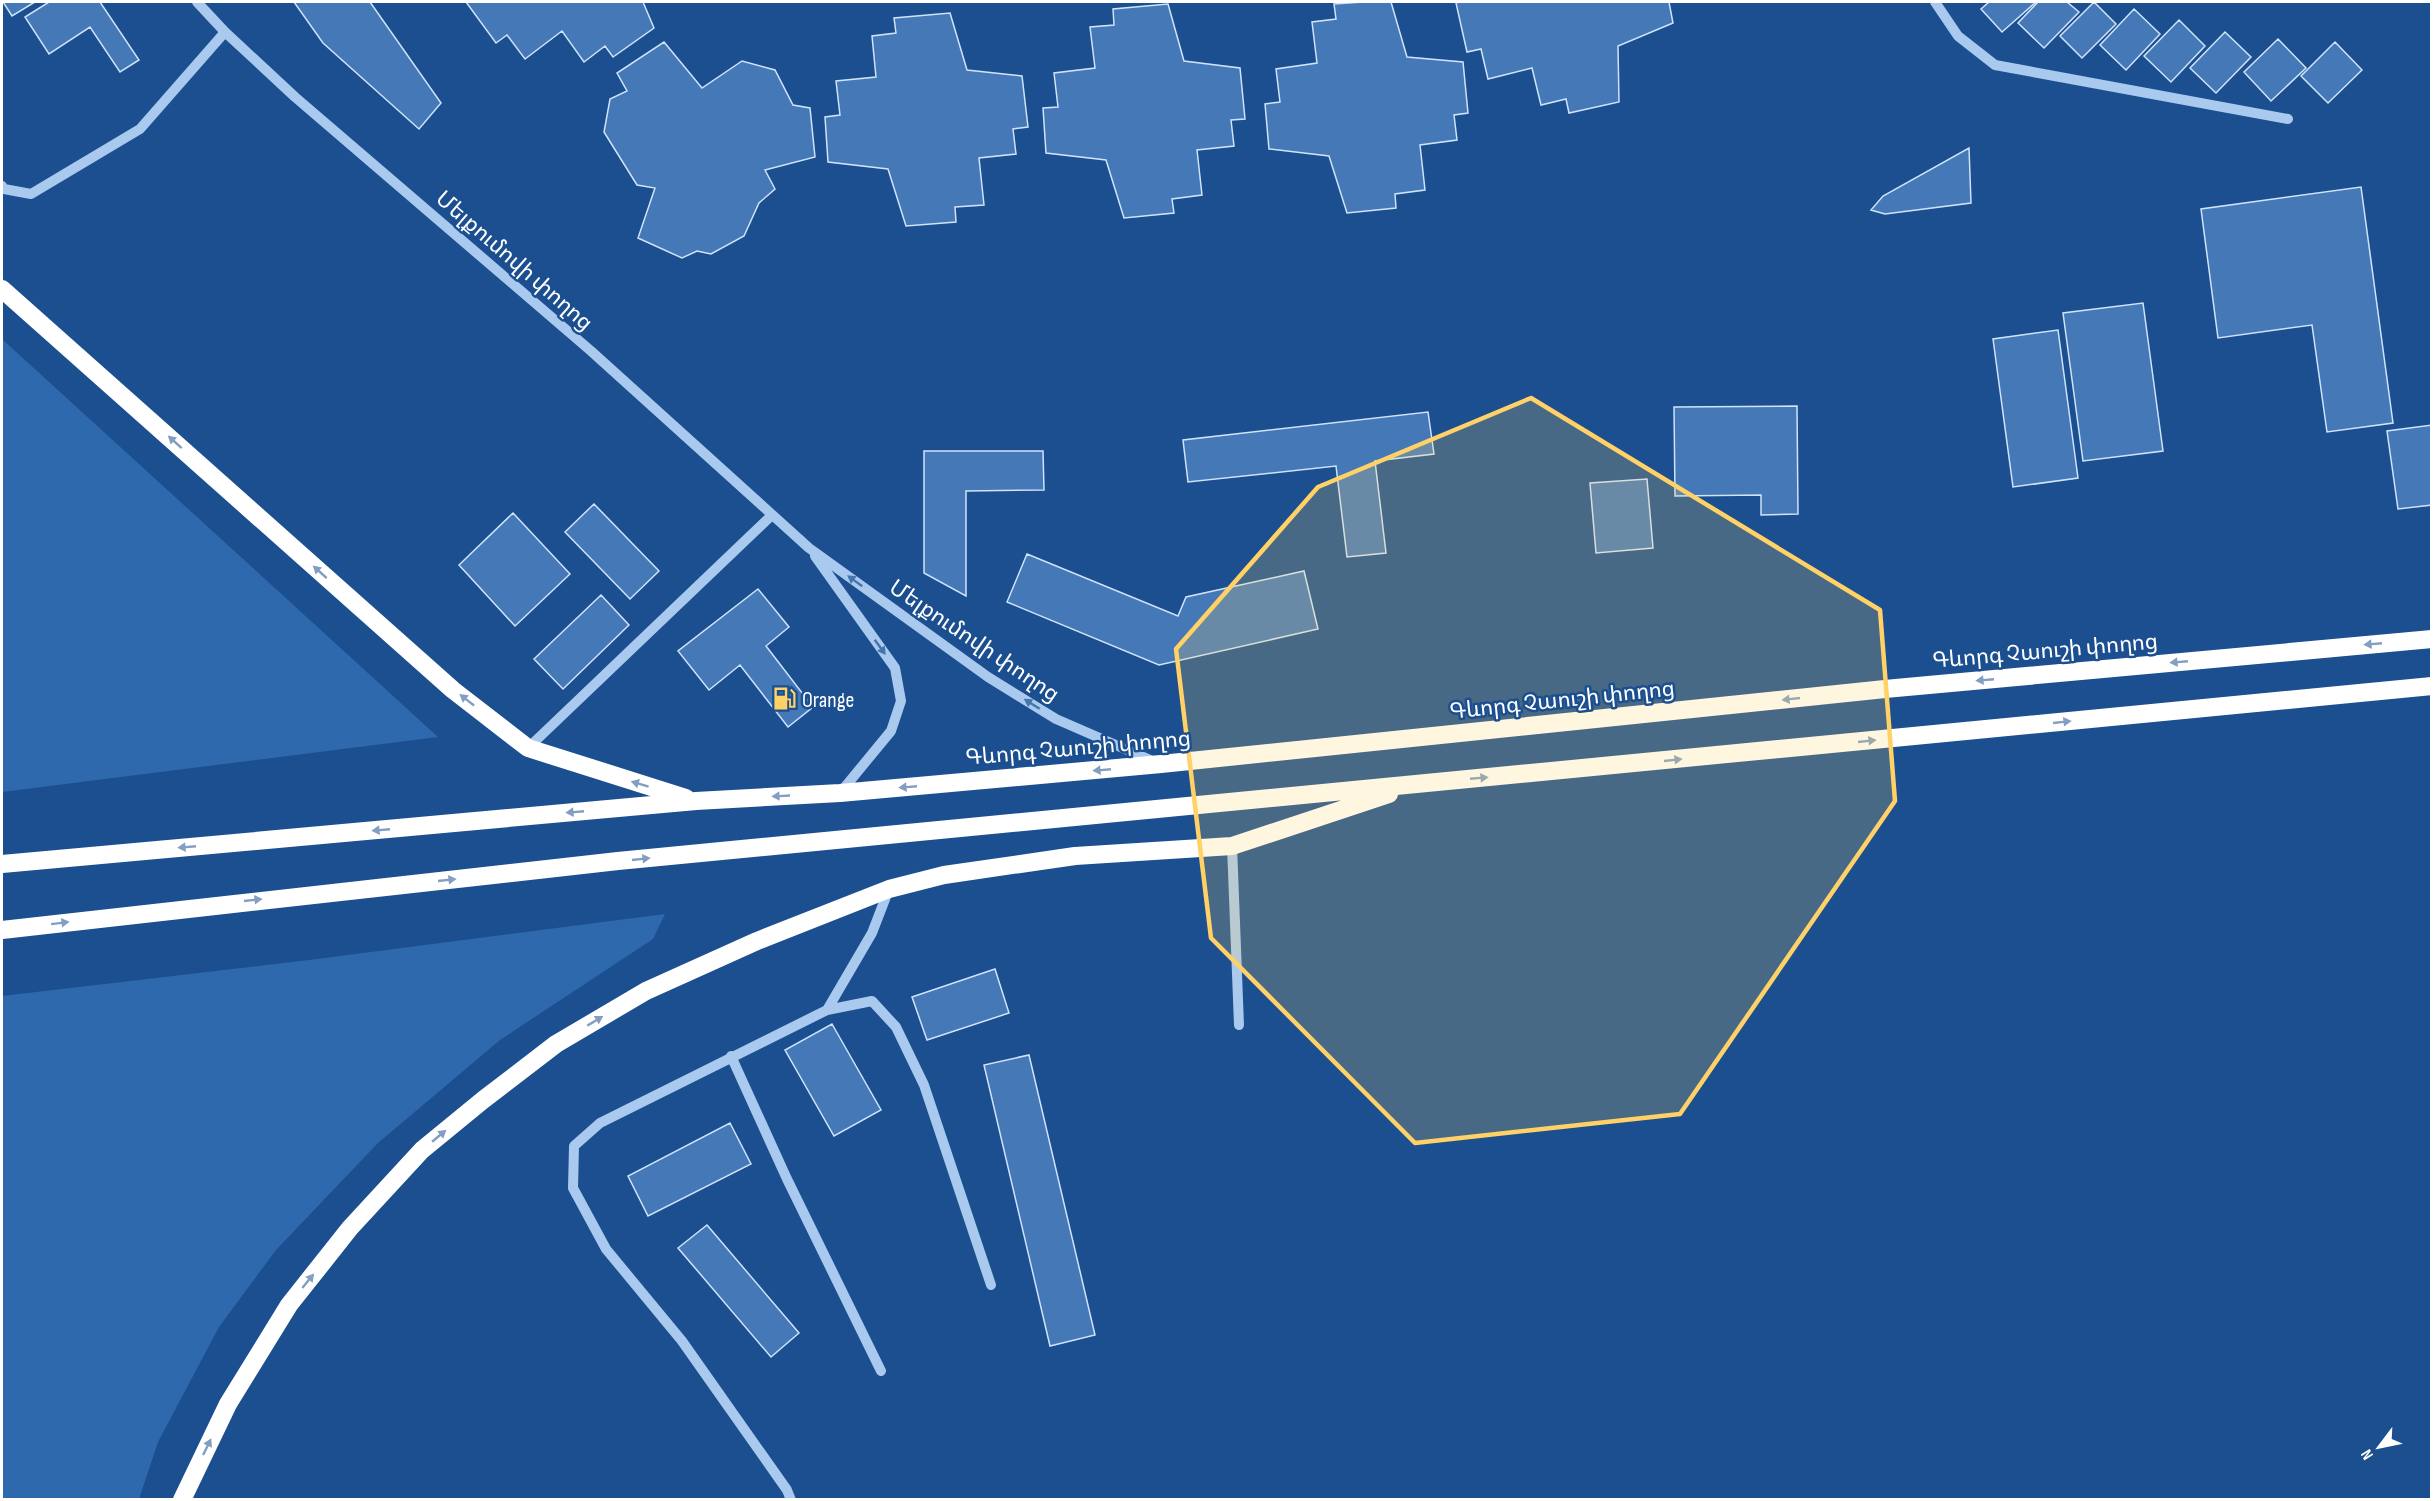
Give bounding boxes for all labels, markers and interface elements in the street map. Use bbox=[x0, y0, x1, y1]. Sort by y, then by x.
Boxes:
street label: Մելքումովի փողոց bbox=[430, 186, 598, 337]
one-way arrow bbox=[167, 435, 182, 449]
one-way arrow bbox=[313, 565, 328, 579]
street label: Մելքումովի փողոց bbox=[884, 574, 1064, 708]
one-way arrow bbox=[847, 575, 863, 587]
street label: Գևորգ Չաուշի փողոց bbox=[1931, 628, 2159, 675]
one-way arrow bbox=[874, 639, 885, 655]
one-way arrow bbox=[2364, 639, 2383, 649]
one-way arrow bbox=[2170, 657, 2189, 667]
street label: Գևորգ Չաուշի փողոց bbox=[1448, 675, 1676, 726]
one-way arrow bbox=[1975, 675, 1994, 685]
fuel station icon: Orange bbox=[771, 686, 797, 712]
place label: Orange bbox=[802, 687, 854, 714]
one-way arrow bbox=[459, 694, 475, 707]
one-way arrow bbox=[1781, 694, 1800, 704]
one-way arrow bbox=[1024, 699, 1040, 710]
one-way arrow bbox=[2052, 717, 2071, 727]
street label: Գևորգ Չաուշի փողոց bbox=[964, 725, 1192, 772]
one-way arrow bbox=[1858, 736, 1877, 746]
one-way arrow bbox=[1664, 755, 1683, 765]
one-way arrow bbox=[1093, 765, 1112, 775]
one-way arrow bbox=[1470, 773, 1489, 783]
one-way arrow bbox=[631, 779, 649, 788]
one-way arrow bbox=[899, 782, 918, 792]
one-way arrow bbox=[772, 792, 791, 801]
one-way arrow bbox=[566, 807, 585, 817]
one-way arrow bbox=[371, 825, 390, 835]
one-way arrow bbox=[177, 843, 196, 852]
one-way arrow bbox=[632, 854, 651, 864]
one-way arrow bbox=[438, 875, 457, 884]
one-way arrow bbox=[244, 895, 263, 905]
one-way arrow bbox=[50, 918, 69, 927]
one-way arrow bbox=[587, 1015, 603, 1026]
one-way arrow bbox=[431, 1130, 447, 1143]
one-way arrow bbox=[302, 1273, 314, 1288]
north arrow bbox=[2349, 1417, 2409, 1477]
one-way arrow bbox=[202, 1438, 212, 1456]
text: N bbox=[2357, 1445, 2378, 1463]

